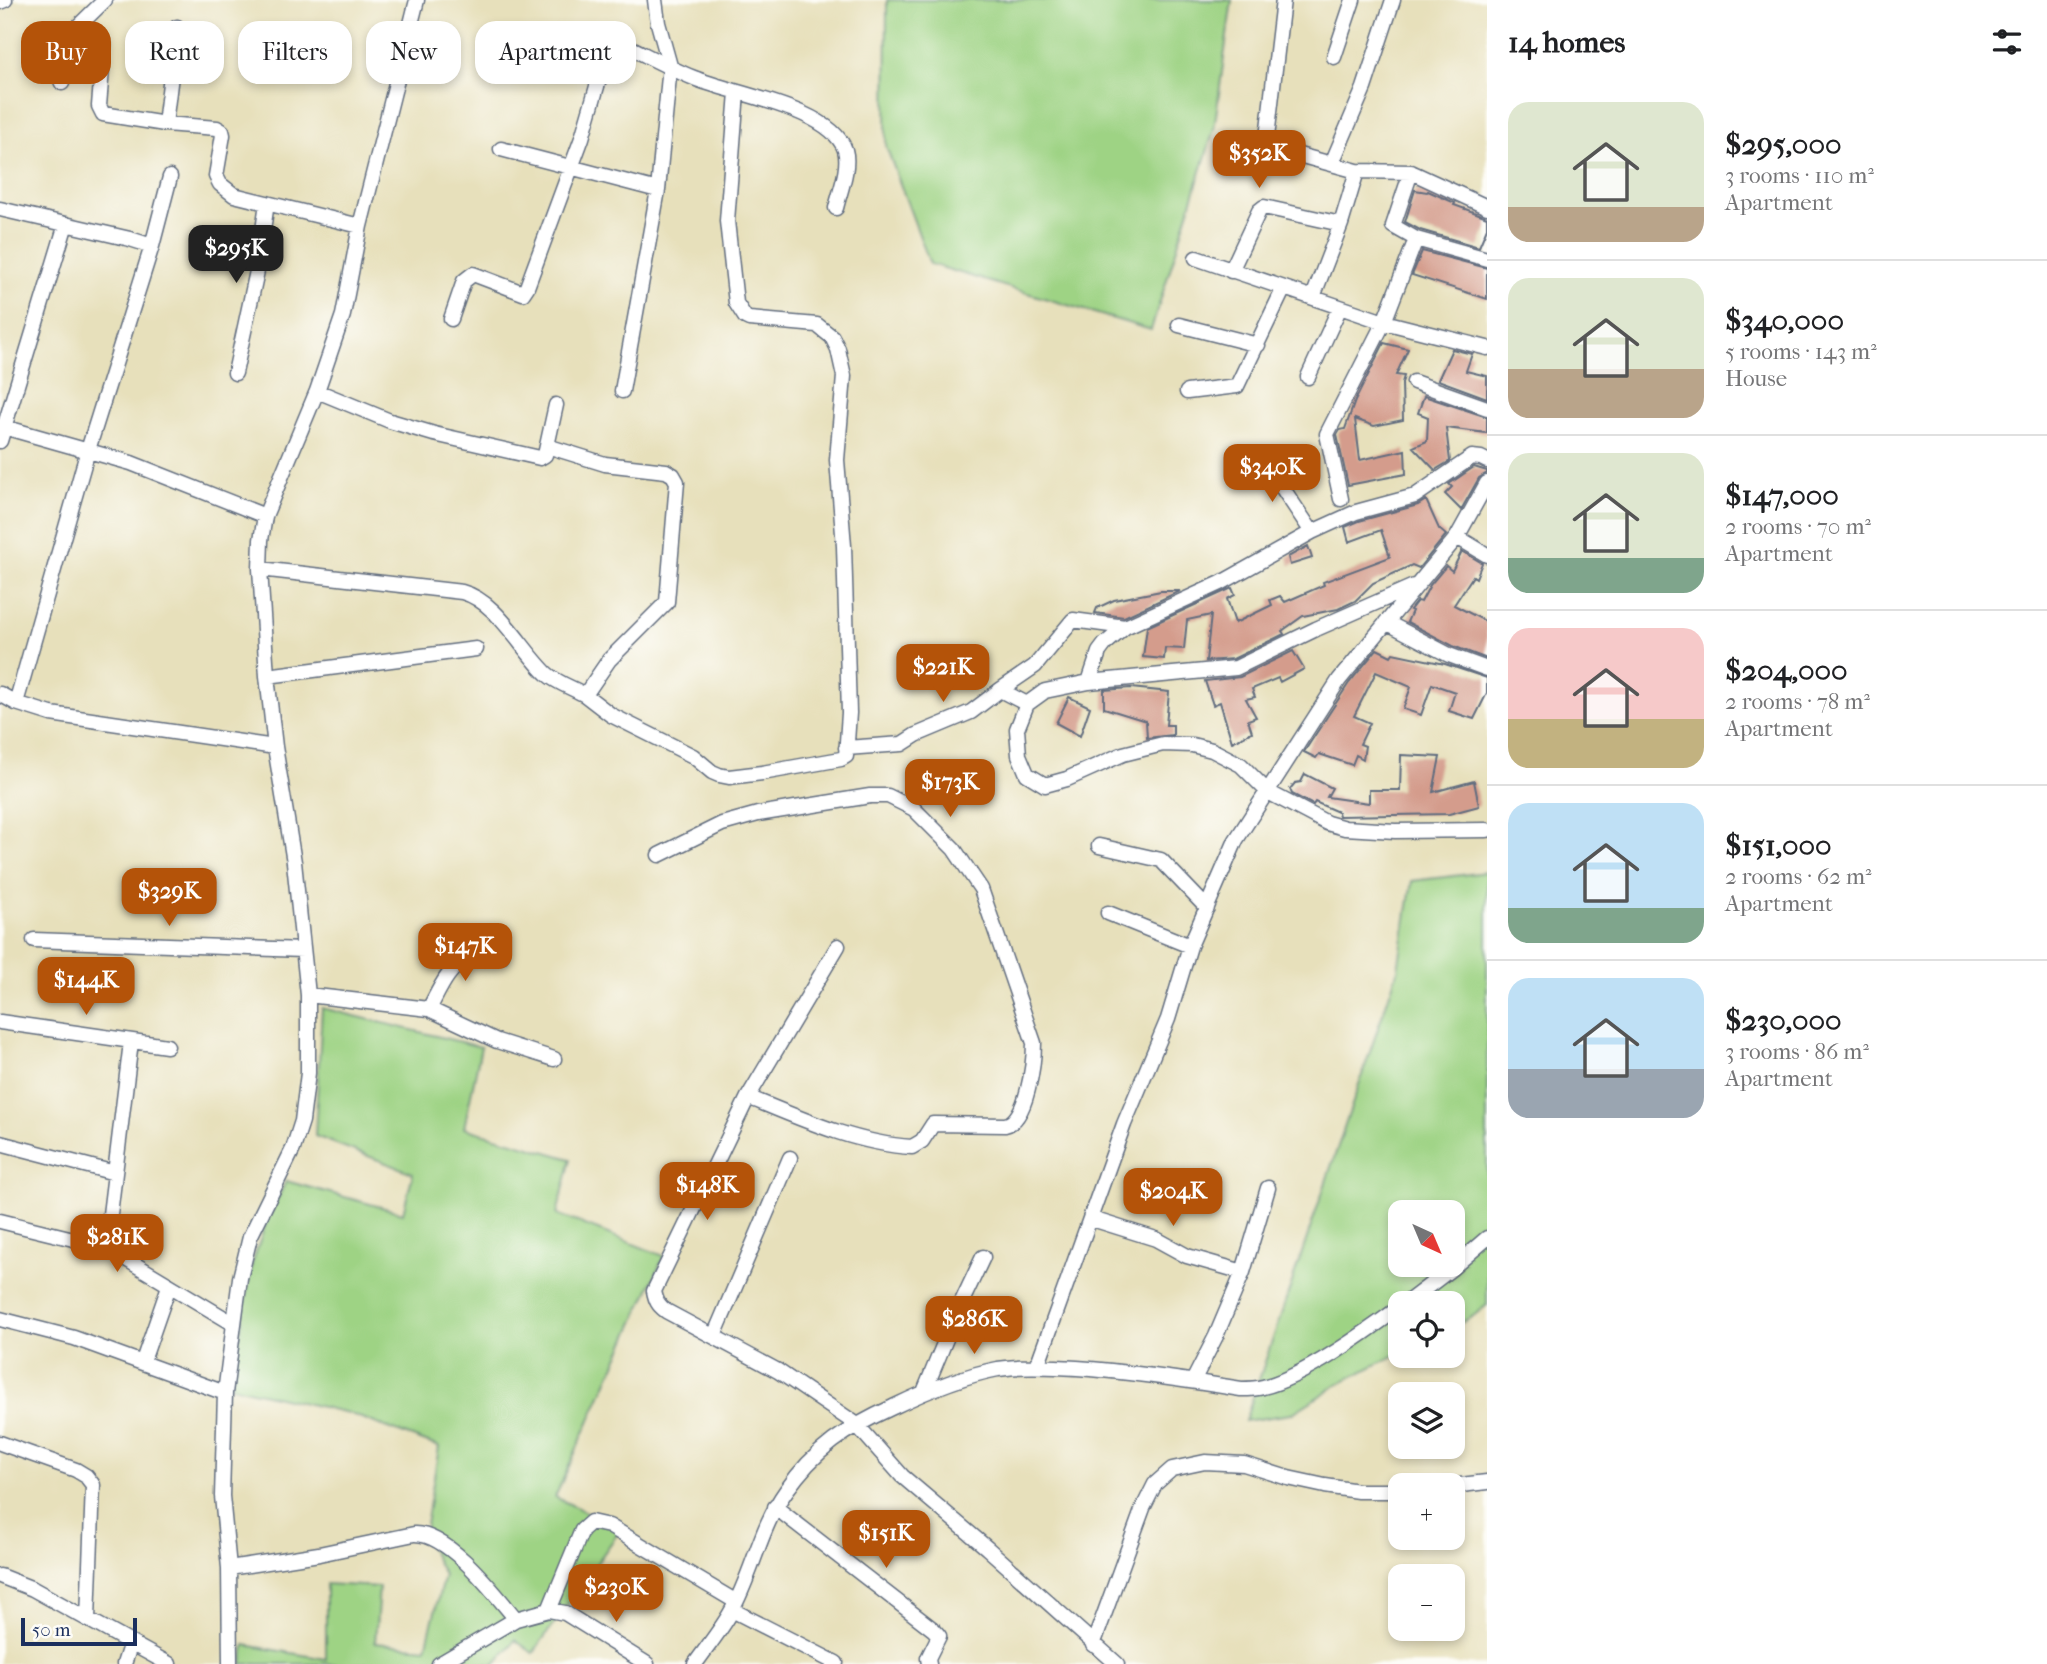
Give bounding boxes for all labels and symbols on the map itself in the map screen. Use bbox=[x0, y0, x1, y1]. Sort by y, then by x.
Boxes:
pin: $352K bbox=[1210, 130, 1308, 190]
pin: $295K bbox=[187, 226, 285, 285]
pin: $340K bbox=[1223, 444, 1321, 504]
pin: $221K bbox=[894, 644, 992, 704]
pin: $173K bbox=[901, 760, 999, 819]
pin: $329K bbox=[120, 869, 218, 928]
pin: $147K bbox=[416, 923, 514, 983]
pin: $144K bbox=[37, 958, 135, 1017]
pin: $148K bbox=[658, 1162, 756, 1222]
pin: $204K bbox=[1124, 1168, 1222, 1228]
north arrow bbox=[1388, 1200, 1465, 1278]
pin: $281K bbox=[68, 1214, 166, 1274]
pin: $286K bbox=[925, 1296, 1023, 1356]
pin: $151K bbox=[837, 1510, 935, 1570]
pin: $230K bbox=[567, 1564, 665, 1624]
scale bar bbox=[21, 1615, 136, 1647]

